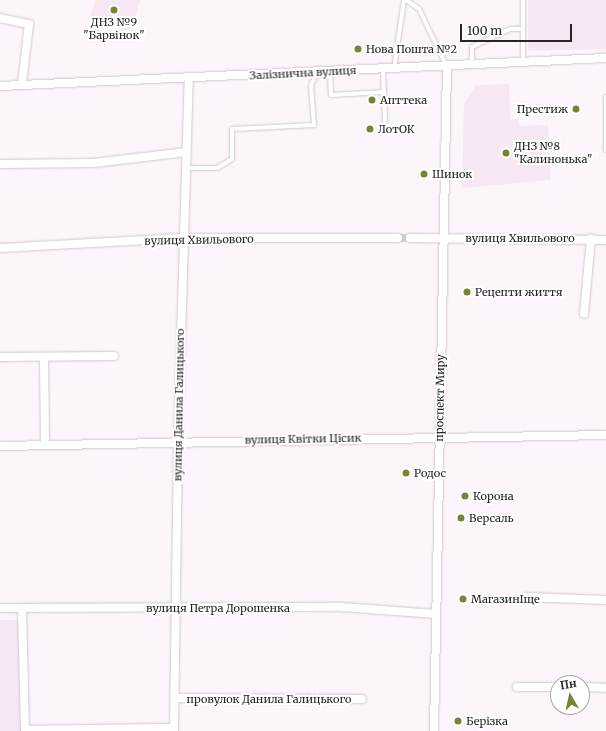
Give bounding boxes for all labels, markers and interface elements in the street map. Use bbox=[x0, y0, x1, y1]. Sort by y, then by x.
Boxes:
marker: ДНЗ №9 "Барвінок" bbox=[109, 5, 119, 15]
place label: ДНЗ №9 "Барвінок" bbox=[83, 16, 145, 42]
scale bar bbox=[462, 16, 574, 42]
text: 100 m bbox=[467, 23, 502, 38]
place label: Нова Пошта №2 bbox=[366, 42, 457, 56]
marker: Нова Пошта №2 bbox=[353, 44, 363, 54]
street label: Залізнична вулиця bbox=[249, 64, 357, 82]
place label: Апттека bbox=[380, 93, 427, 107]
marker: Апттека bbox=[367, 95, 377, 105]
place label: Престиж bbox=[517, 102, 568, 116]
marker: Престиж bbox=[571, 104, 581, 114]
place label: ЛотОК bbox=[378, 122, 415, 136]
marker: ЛотОК bbox=[365, 124, 375, 134]
place label: ДНЗ №8 "Калинонька" bbox=[514, 140, 592, 166]
marker: ДНЗ №8 "Калинонька" bbox=[501, 148, 511, 158]
place label: Шинок bbox=[432, 167, 472, 181]
marker: Шинок bbox=[419, 169, 429, 179]
street label: вулиця Хвильового bbox=[465, 231, 575, 245]
street label: вулиця Хвильового bbox=[144, 232, 254, 248]
place label: Рецепти життя bbox=[475, 285, 562, 299]
marker: Рецепти життя bbox=[462, 287, 472, 297]
street label: вулиця Данила Галицького bbox=[171, 329, 187, 481]
street label: проспект Миру bbox=[433, 354, 447, 442]
street label: вулиця Квітки Цісик bbox=[245, 431, 361, 447]
place label: Родос bbox=[414, 466, 446, 480]
marker: Родос bbox=[401, 468, 411, 478]
place label: Корона bbox=[473, 489, 514, 503]
marker: Корона bbox=[460, 491, 470, 501]
place label: Версаль bbox=[469, 511, 514, 525]
marker: Версаль bbox=[456, 513, 466, 523]
place label: МагазинІще bbox=[471, 592, 540, 606]
marker: МагазинІще bbox=[458, 594, 468, 604]
street label: вулиця Петра Дорошенка bbox=[146, 601, 290, 615]
north arrow bbox=[550, 675, 590, 715]
text: Пн bbox=[559, 676, 578, 692]
street label: провулок Данила Галицького bbox=[187, 692, 351, 706]
place label: Берізка bbox=[466, 714, 508, 728]
marker: Берізка bbox=[453, 716, 463, 726]

